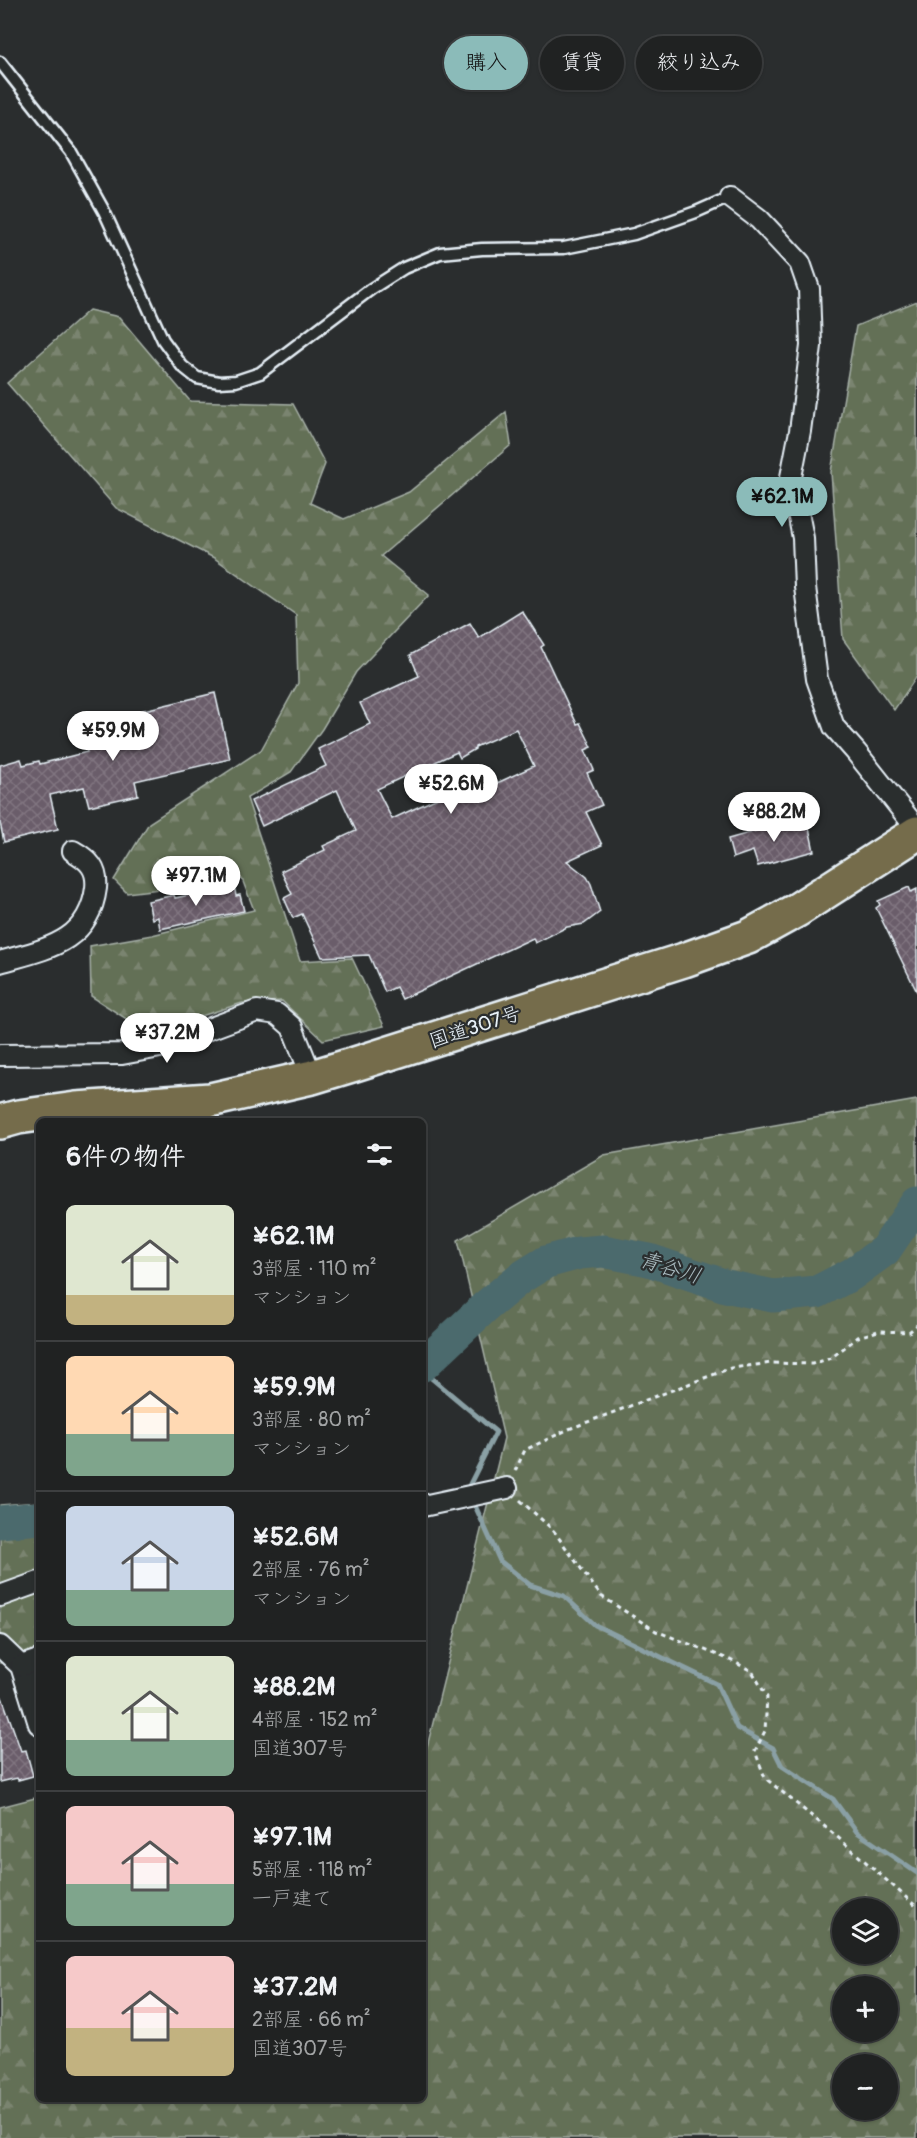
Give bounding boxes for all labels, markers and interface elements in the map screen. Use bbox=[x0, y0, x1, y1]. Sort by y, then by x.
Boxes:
chip: 購入 bbox=[444, 36, 528, 90]
chip: 賃貸 bbox=[540, 36, 624, 90]
chip: 絞り込み bbox=[636, 36, 762, 90]
pin: ¥62.1M bbox=[733, 477, 831, 528]
text: ¥62.1M bbox=[750, 484, 814, 509]
pin: ¥59.9M bbox=[64, 711, 162, 762]
text: ¥59.9M bbox=[81, 718, 145, 743]
pin: ¥52.6M bbox=[402, 764, 500, 815]
text: ¥52.6M bbox=[418, 771, 484, 796]
pin: ¥88.2M bbox=[725, 792, 823, 843]
text: ¥88.2M bbox=[742, 799, 806, 824]
pin: ¥97.1M bbox=[147, 856, 245, 907]
text: ¥97.1M bbox=[165, 863, 227, 888]
street label: 国道307号 bbox=[426, 1000, 524, 1054]
pin: ¥37.2M bbox=[118, 1013, 216, 1064]
text: ¥37.2M bbox=[134, 1020, 200, 1045]
icon: filters bbox=[363, 1138, 396, 1171]
text: 6件の物件 bbox=[66, 1141, 185, 1173]
text: ¥62.1M bbox=[252, 1220, 334, 1252]
icon: home bbox=[114, 1229, 186, 1301]
water label: 青谷川 bbox=[636, 1246, 704, 1290]
text: 3部屋 · 110 m² bbox=[252, 1256, 377, 1281]
text: マンション bbox=[252, 1285, 351, 1310]
text: ¥59.9M bbox=[252, 1371, 335, 1403]
icon: home bbox=[114, 1380, 186, 1452]
text: 3部屋 · 80 m² bbox=[252, 1407, 371, 1432]
text: マンション bbox=[252, 1436, 351, 1461]
text: ¥52.6M bbox=[252, 1521, 338, 1553]
icon: home bbox=[114, 1530, 186, 1602]
text: 2部屋 · 76 m² bbox=[252, 1557, 369, 1582]
text: マンション bbox=[252, 1586, 351, 1611]
text: ¥88.2M bbox=[252, 1671, 335, 1703]
icon: home bbox=[114, 1680, 186, 1752]
text: 4部屋 · 152 m² bbox=[252, 1707, 378, 1732]
text: 国道307号 bbox=[252, 1736, 347, 1761]
text: ¥97.1M bbox=[252, 1821, 332, 1853]
icon: home bbox=[114, 1830, 186, 1902]
text: 5部屋 · 118 m² bbox=[252, 1857, 373, 1882]
text: 一戸建て bbox=[252, 1886, 332, 1911]
map controls bbox=[832, 1898, 898, 2120]
button: layers bbox=[832, 1898, 898, 1964]
text: ¥37.2M bbox=[252, 1971, 337, 2003]
button: + bbox=[832, 1976, 898, 2042]
icon: home bbox=[114, 1980, 186, 2052]
text: 2部屋 · 66 m² bbox=[252, 2007, 371, 2032]
text: 国道307号 bbox=[252, 2036, 347, 2061]
button: − bbox=[832, 2054, 898, 2120]

